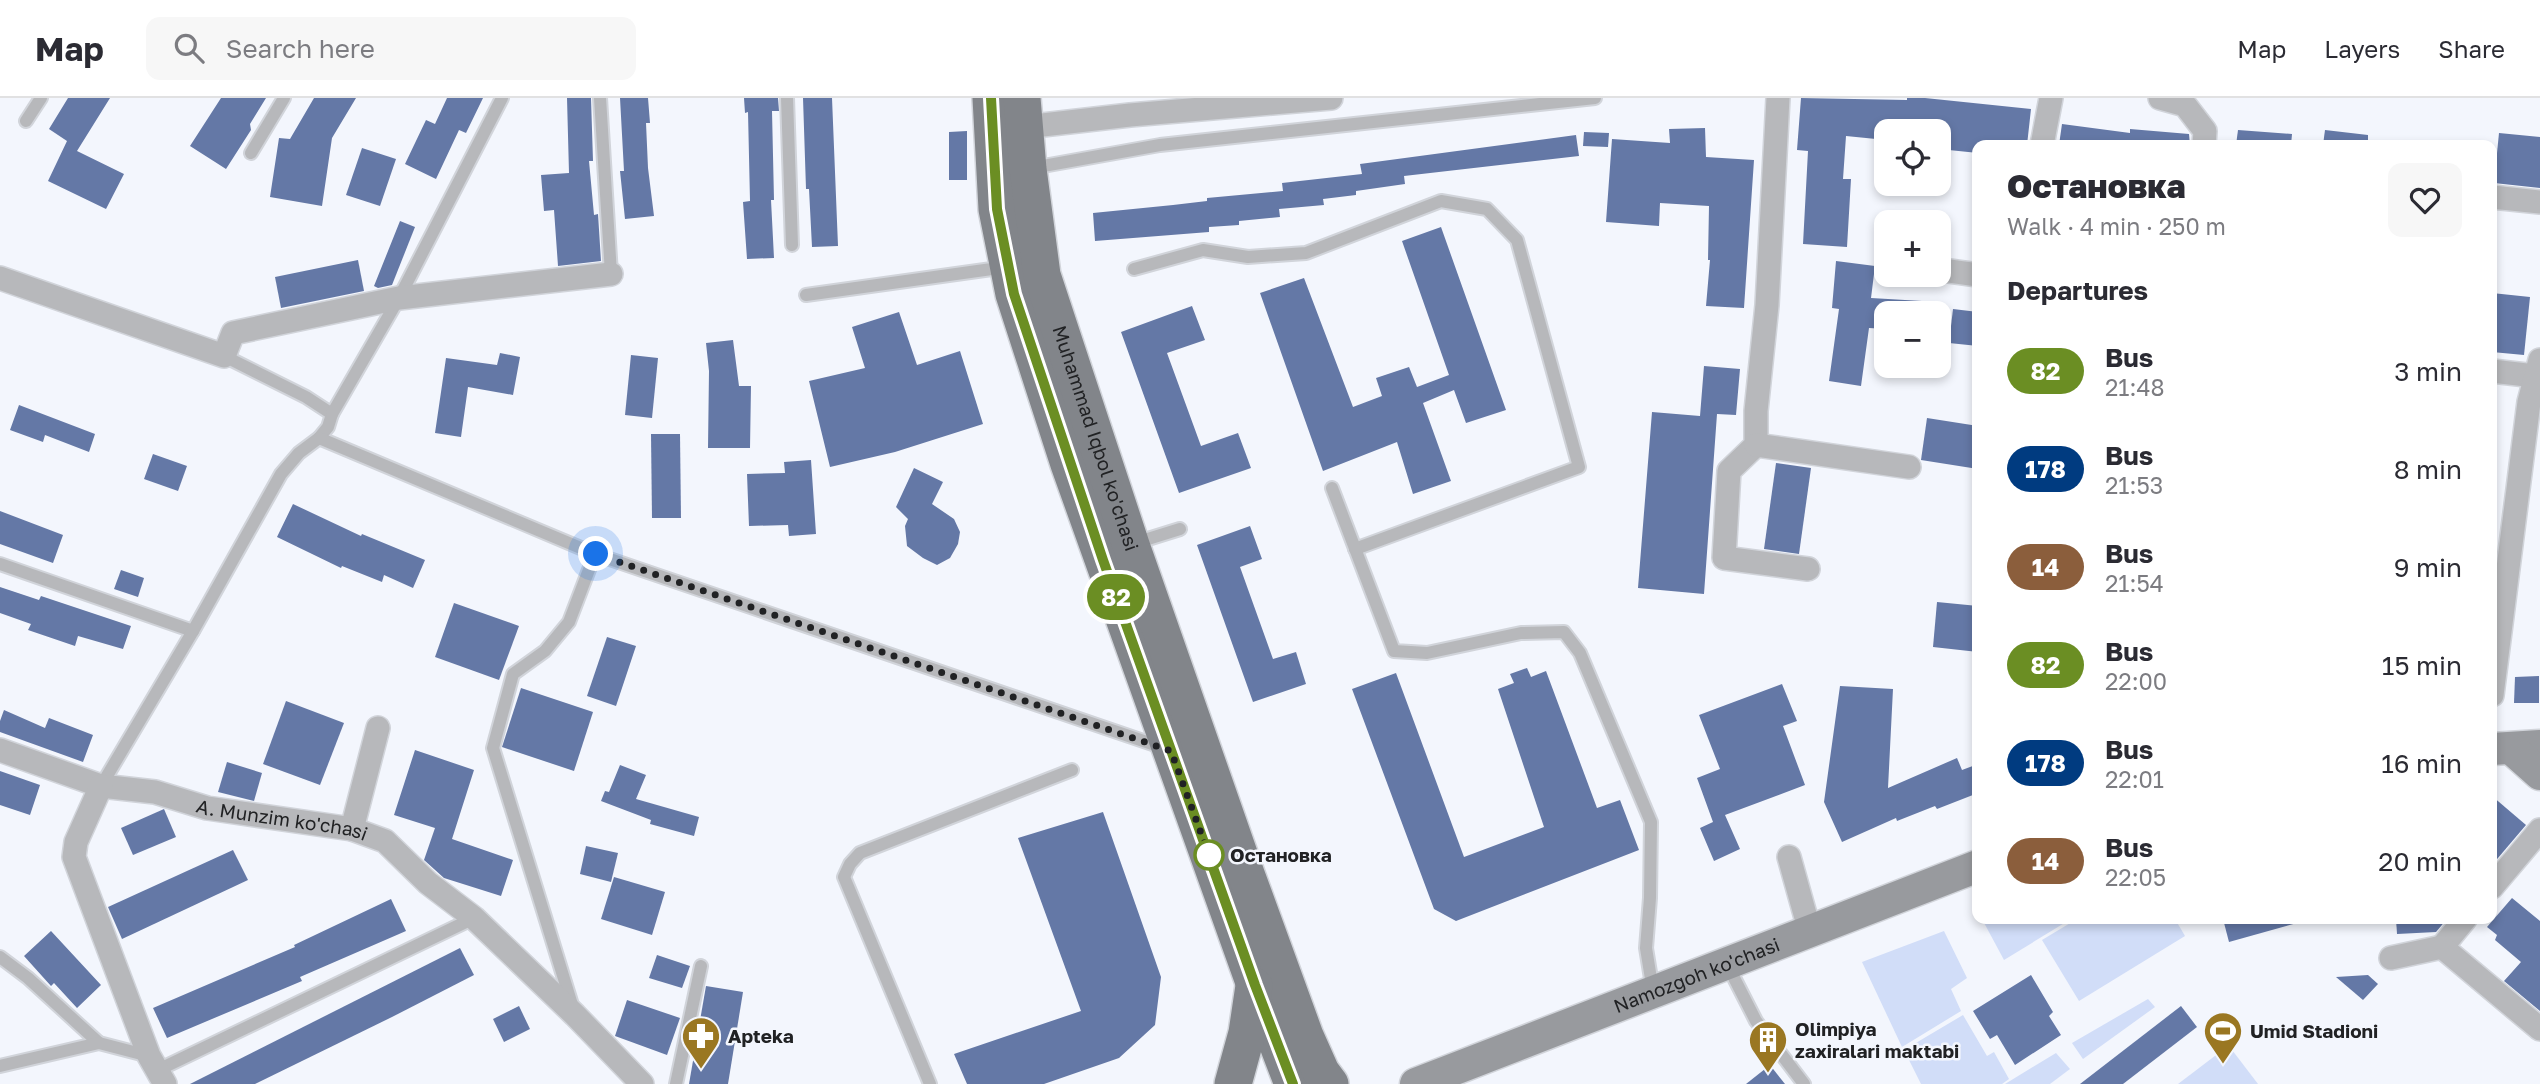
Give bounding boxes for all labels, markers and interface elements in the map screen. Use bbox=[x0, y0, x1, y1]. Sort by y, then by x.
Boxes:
search box bbox=[146, 17, 636, 80]
text: Map bbox=[35, 29, 104, 68]
icon: search bbox=[170, 29, 208, 67]
text: Search here bbox=[226, 33, 375, 64]
text: Map bbox=[2237, 34, 2286, 63]
text: Layers bbox=[2324, 34, 2400, 63]
text: Share bbox=[2438, 34, 2505, 63]
map controls bbox=[1874, 119, 1951, 378]
button: locate bbox=[1874, 119, 1951, 196]
button: heart bbox=[2388, 163, 2462, 237]
text: Остановка bbox=[2007, 166, 2186, 205]
button: + bbox=[1874, 210, 1951, 287]
text: Walk · 4 min · 250 m bbox=[2007, 212, 2226, 240]
text: Departures bbox=[2007, 275, 2148, 306]
button: − bbox=[1874, 301, 1951, 378]
street label: Muhammad Iqbol ko'chasi bbox=[1048, 322, 1144, 554]
text: Bus bbox=[2105, 342, 2153, 373]
text: 82 bbox=[2031, 356, 2061, 385]
text: 3 min bbox=[2394, 356, 2462, 387]
text: 21:48 bbox=[2105, 373, 2164, 401]
text: Bus bbox=[2105, 440, 2153, 471]
text: 178 bbox=[2025, 454, 2066, 483]
text: 8 min bbox=[2394, 454, 2462, 485]
text: 21:53 bbox=[2105, 471, 2163, 499]
your location bbox=[578, 536, 613, 571]
text: Bus bbox=[2105, 538, 2153, 569]
text: 14 bbox=[2032, 552, 2059, 581]
text: 9 min bbox=[2394, 552, 2462, 583]
text: 21:54 bbox=[2105, 569, 2164, 597]
line badge: 82 bbox=[1084, 574, 1148, 620]
text: 82 bbox=[1101, 582, 1131, 611]
text: Bus bbox=[2105, 636, 2153, 667]
text: 82 bbox=[2031, 650, 2061, 679]
text: 15 min bbox=[2382, 650, 2462, 681]
text: 22:00 bbox=[2105, 667, 2167, 695]
text: Bus bbox=[2105, 734, 2153, 765]
text: 178 bbox=[2025, 748, 2066, 777]
text: 16 min bbox=[2381, 748, 2462, 779]
text: 22:01 bbox=[2105, 765, 2164, 793]
street label: A. Munzim ko'chasi bbox=[194, 793, 371, 845]
text: Bus bbox=[2105, 832, 2153, 863]
marker: Остановка bbox=[1194, 840, 1224, 870]
place label: Остановка bbox=[1230, 843, 1332, 866]
text: 14 bbox=[2032, 846, 2059, 875]
text: 20 min bbox=[2378, 846, 2462, 877]
text: 22:05 bbox=[2105, 863, 2166, 891]
street label: Namozgoh ko'chasi bbox=[1610, 932, 1783, 1017]
sports icon: Umid Stadioni bbox=[2202, 1010, 2244, 1065]
pharmacy icon: Apteka bbox=[680, 1015, 722, 1070]
place label: Olimpiya zaxiralari maktabi bbox=[1795, 1017, 1959, 1062]
building icon: Olimpiya zaxiralari maktabi bbox=[1747, 1019, 1789, 1074]
place label: Umid Stadioni bbox=[2250, 1019, 2378, 1042]
place label: Apteka bbox=[728, 1024, 794, 1047]

